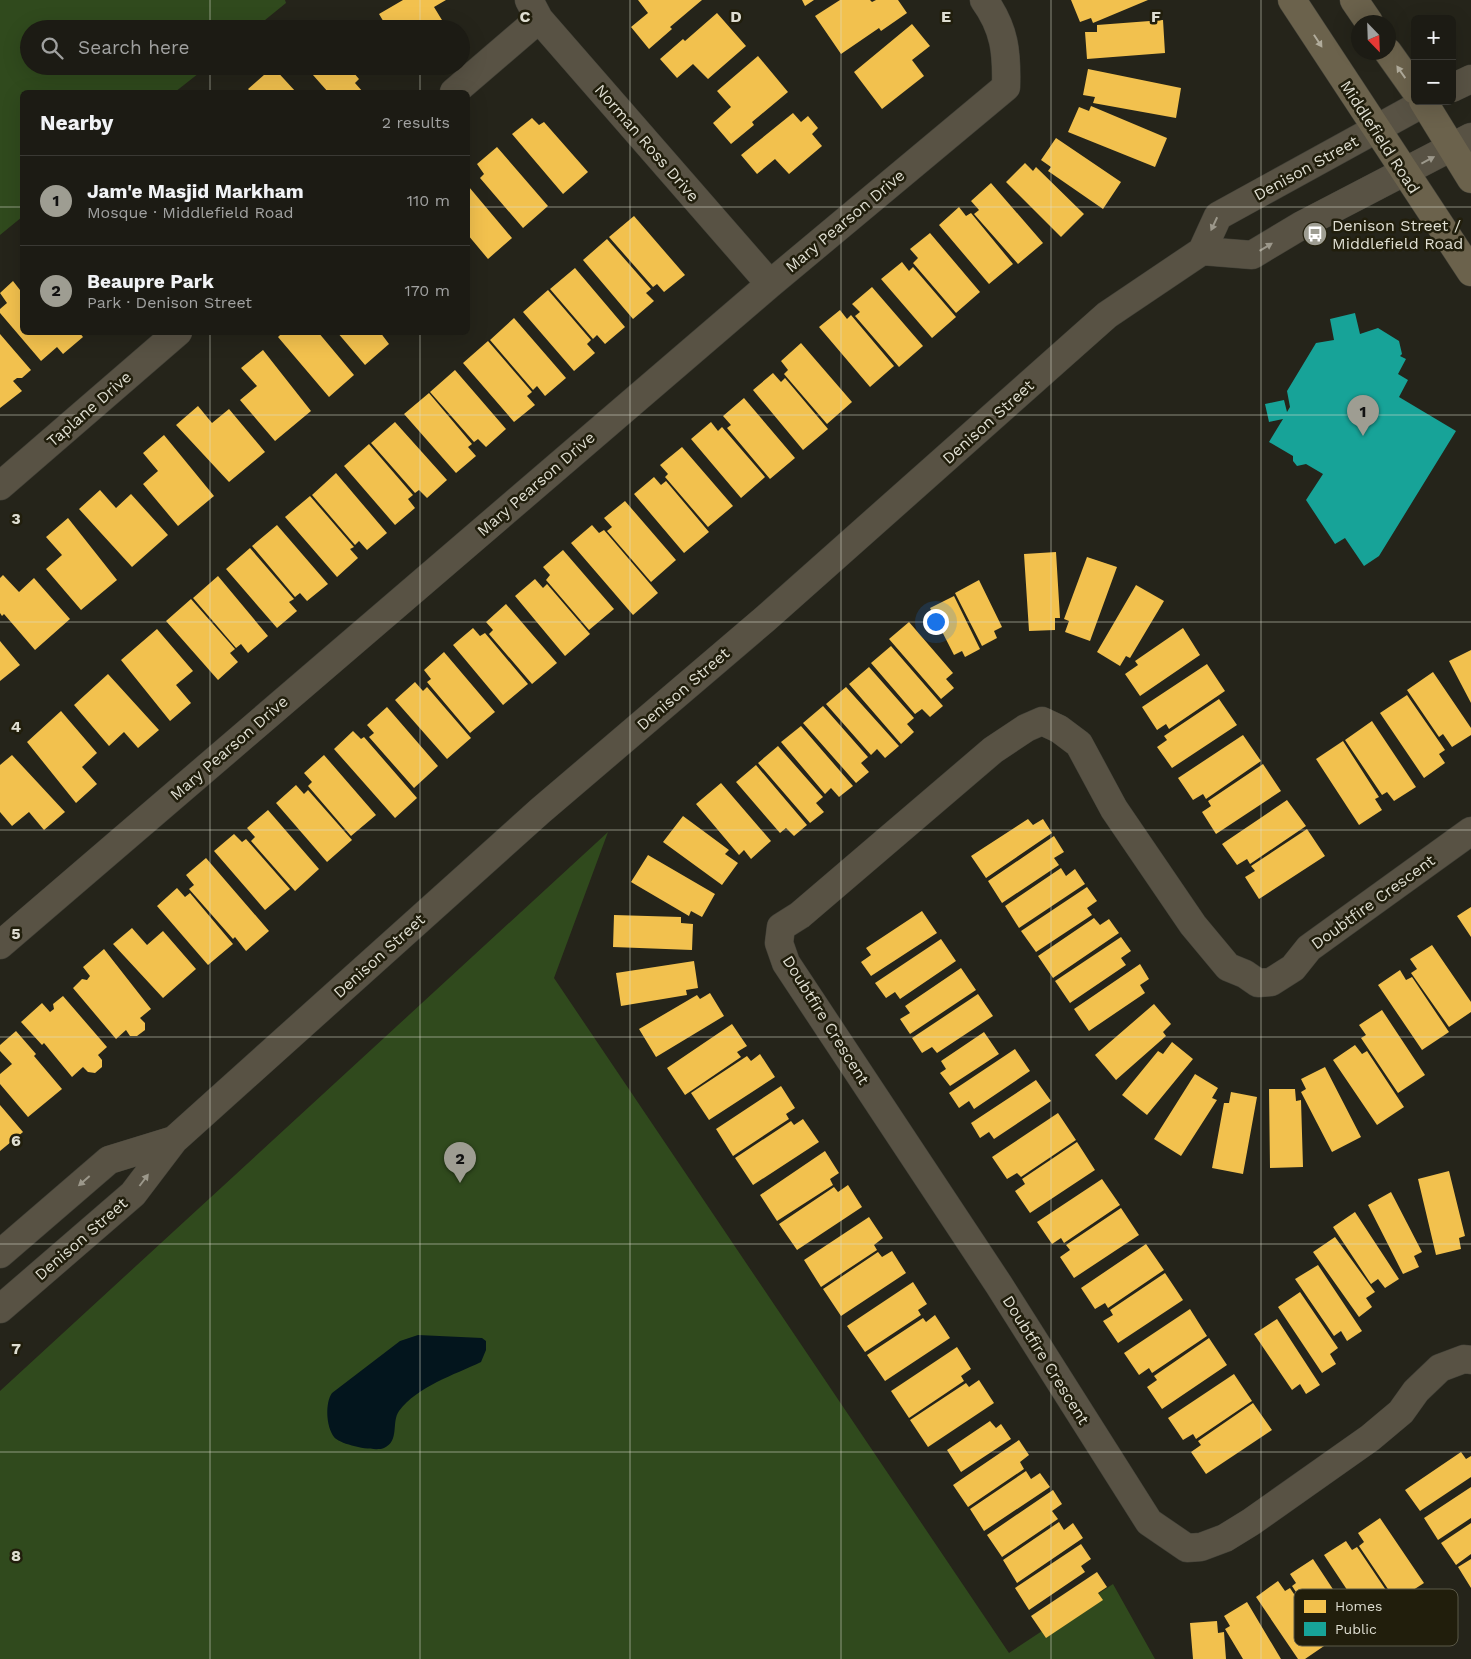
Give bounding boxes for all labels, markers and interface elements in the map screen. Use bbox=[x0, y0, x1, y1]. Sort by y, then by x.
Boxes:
text: C bbox=[520, 7, 531, 26]
text: D bbox=[730, 7, 742, 26]
text: E bbox=[941, 7, 951, 26]
text: F bbox=[1151, 7, 1161, 26]
north arrow bbox=[1351, 15, 1396, 60]
map controls bbox=[1411, 15, 1456, 105]
button: + bbox=[1411, 15, 1456, 60]
search box bbox=[20, 20, 470, 75]
icon: search bbox=[38, 34, 66, 62]
one-way arrow bbox=[1313, 34, 1323, 48]
text: Search here bbox=[78, 36, 189, 59]
button: − bbox=[1411, 60, 1456, 105]
one-way arrow bbox=[1396, 65, 1406, 79]
street label: Middlefield Road bbox=[1336, 77, 1424, 197]
street label: Norman Ross Drive bbox=[591, 80, 703, 206]
text: Nearby bbox=[40, 110, 113, 135]
text: 2 results bbox=[382, 113, 450, 132]
street label: Denison Street bbox=[1250, 131, 1362, 205]
one-way arrow bbox=[1421, 156, 1436, 164]
street label: Mary Pearson Drive bbox=[782, 166, 908, 276]
text: Jam'e Masjid Markham bbox=[87, 180, 304, 203]
text: 1 bbox=[53, 191, 59, 210]
text: 110 m bbox=[407, 191, 450, 210]
text: Mosque · Middlefield Road bbox=[87, 203, 293, 222]
place label: Denison Street / Middlefield Road bbox=[1332, 216, 1463, 253]
one-way arrow bbox=[1210, 217, 1218, 231]
bus stop icon: Denison Street / Middlefield Road bbox=[1302, 221, 1328, 247]
one-way arrow bbox=[1259, 243, 1272, 252]
text: Beaupre Park bbox=[87, 270, 214, 293]
text: 2 bbox=[51, 281, 61, 300]
text: 170 m bbox=[404, 281, 450, 300]
text: Park · Denison Street bbox=[87, 293, 252, 312]
street label: Taplane Drive bbox=[43, 367, 135, 451]
street label: Denison Street bbox=[938, 376, 1038, 468]
pin: 1 bbox=[1347, 395, 1379, 436]
street label: Mary Pearson Drive bbox=[473, 428, 599, 540]
text: 3 bbox=[11, 509, 21, 528]
your location bbox=[923, 609, 949, 635]
street label: Denison Street bbox=[633, 643, 733, 734]
street label: Mary Pearson Drive bbox=[166, 692, 292, 804]
text: 4 bbox=[11, 717, 21, 736]
street label: Doubtfire Crescent bbox=[1307, 851, 1439, 953]
street label: Denison Street bbox=[329, 910, 429, 1002]
text: 5 bbox=[11, 924, 21, 943]
street label: Doubtfire Crescent bbox=[779, 952, 874, 1088]
text: 6 bbox=[11, 1131, 21, 1150]
pin: 2 bbox=[444, 1142, 476, 1183]
one-way arrow bbox=[139, 1173, 149, 1187]
one-way arrow bbox=[78, 1176, 91, 1187]
street label: Denison Street bbox=[31, 1193, 131, 1284]
street label: Doubtfire Crescent bbox=[999, 1292, 1094, 1428]
text: 7 bbox=[11, 1339, 21, 1358]
text: 8 bbox=[11, 1546, 21, 1565]
legend bbox=[1294, 1589, 1458, 1646]
text: Homes bbox=[1335, 1598, 1382, 1614]
text: Public bbox=[1335, 1621, 1377, 1637]

